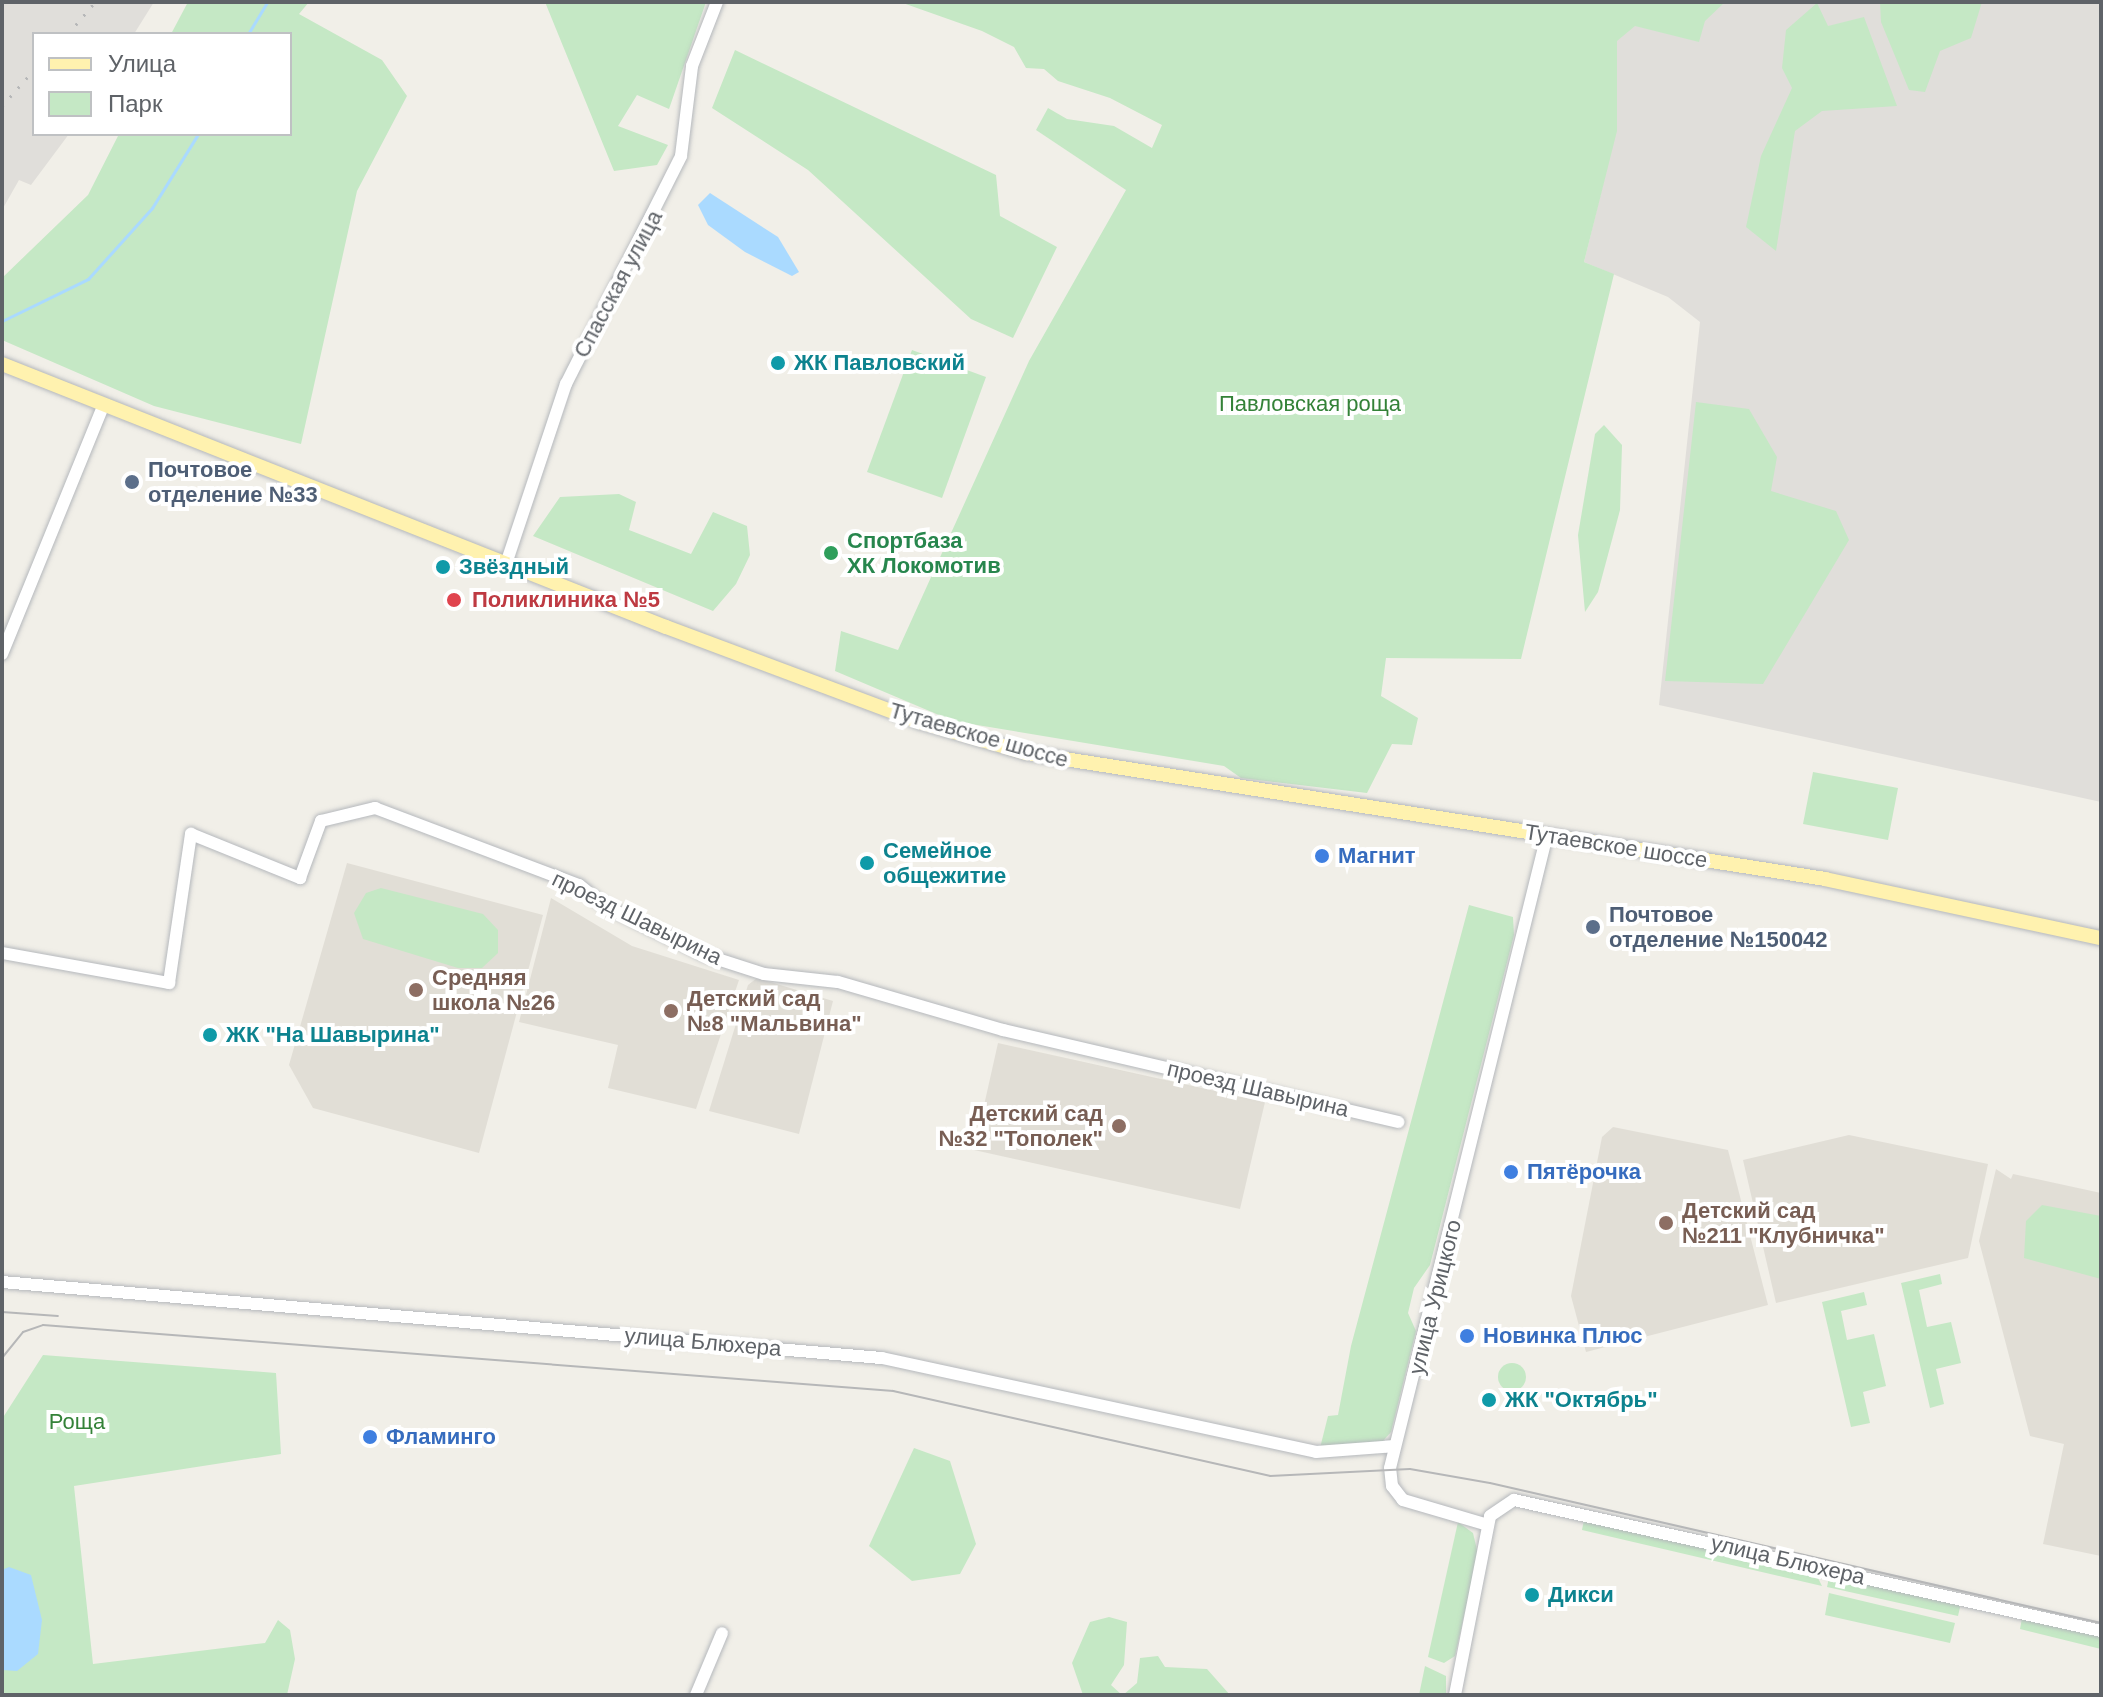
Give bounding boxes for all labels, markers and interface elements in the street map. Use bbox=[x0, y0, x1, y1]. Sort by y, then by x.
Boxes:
legend bbox=[32, 32, 292, 136]
text: Улица bbox=[108, 50, 176, 77]
text: Парк bbox=[108, 90, 162, 117]
street label: Спасская улица bbox=[568, 206, 668, 362]
place label: ЖК Павловский bbox=[794, 350, 965, 376]
marker: ЖК Павловский bbox=[769, 354, 787, 372]
park label: Павловская роща bbox=[1219, 391, 1401, 417]
place label: Почтовое отделение №33 bbox=[148, 456, 318, 508]
marker: Почтовое отделение №33 bbox=[123, 473, 141, 491]
place label: Спортбаза ХК Локомотив bbox=[847, 527, 1001, 578]
marker: Спортбаза ХК Локомотив bbox=[822, 544, 840, 562]
place label: Звёздный bbox=[459, 554, 569, 580]
marker: Звёздный bbox=[434, 558, 452, 576]
place label: Поликлиника №5 bbox=[472, 587, 660, 613]
marker: Поликлиника №5 bbox=[443, 589, 465, 611]
street label: Тутаевское шоссе bbox=[887, 697, 1071, 773]
street label: Тутаевское шоссе bbox=[1523, 819, 1709, 873]
place label: Семейное общежитие bbox=[883, 837, 1006, 888]
place label: Магнит bbox=[1338, 843, 1416, 869]
marker: Магнит bbox=[1313, 847, 1331, 865]
marker: Семейное общежитие bbox=[858, 854, 876, 872]
street label: проезд Шавырина bbox=[548, 865, 726, 971]
place label: Почтовое отделение №150042 bbox=[1609, 901, 1828, 952]
marker: Почтовое отделение №150042 bbox=[1584, 918, 1602, 936]
place label: Средняя школа №26 bbox=[432, 964, 555, 1016]
marker: Средняя школа №26 bbox=[407, 981, 425, 999]
place label: Детский сад №8 "Мальвина" bbox=[687, 985, 862, 1036]
marker: Детский сад №8 "Мальвина" bbox=[662, 1002, 680, 1020]
place label: ЖК "На Шавырина" bbox=[226, 1022, 440, 1048]
marker: ЖК "На Шавырина" bbox=[201, 1026, 219, 1044]
street label: проезд Шавырина bbox=[1165, 1055, 1351, 1123]
place label: Детский сад №32 "Тополек" bbox=[938, 1100, 1103, 1152]
marker: Детский сад №32 "Тополек" bbox=[1110, 1117, 1128, 1135]
place label: Пятёрочка bbox=[1527, 1159, 1641, 1185]
marker: Пятёрочка bbox=[1502, 1163, 1520, 1181]
place label: Детский сад №211 "Клубничка" bbox=[1682, 1197, 1885, 1248]
marker: Детский сад №211 "Клубничка" bbox=[1657, 1214, 1675, 1232]
street label: улица Урицкого bbox=[1403, 1217, 1467, 1377]
street label: улица Блюхера bbox=[623, 1322, 783, 1362]
place label: Новинка Плюс bbox=[1483, 1323, 1643, 1349]
marker: Новинка Плюс bbox=[1458, 1327, 1476, 1345]
place label: ЖК "Октябрь" bbox=[1505, 1387, 1658, 1413]
marker: ЖК "Октябрь" bbox=[1480, 1391, 1498, 1409]
park label: Роща bbox=[49, 1409, 105, 1435]
place label: Фламинго bbox=[386, 1424, 496, 1450]
marker: Фламинго bbox=[361, 1428, 379, 1446]
street label: улица Блюхера bbox=[1708, 1529, 1868, 1591]
place label: Дикси bbox=[1548, 1582, 1614, 1608]
marker: Дикси bbox=[1523, 1586, 1541, 1604]

